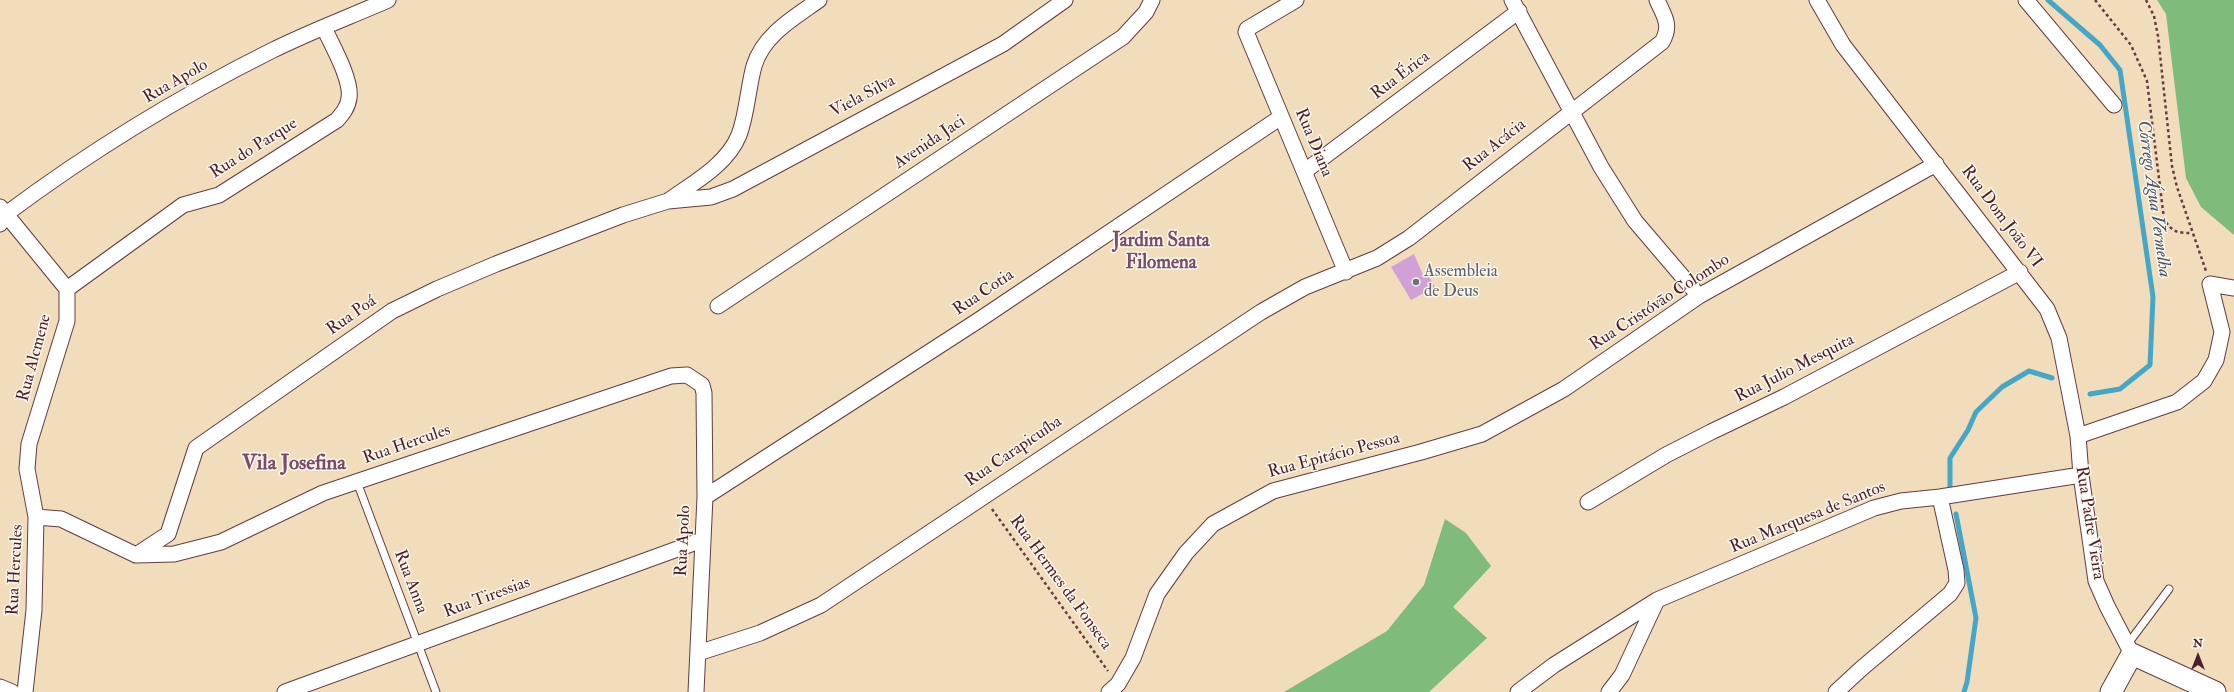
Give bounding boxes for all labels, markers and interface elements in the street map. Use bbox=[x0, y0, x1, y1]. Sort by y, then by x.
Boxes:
street label: Rua Érica bbox=[1368, 47, 1434, 105]
street label: Rua Apolo bbox=[140, 55, 212, 109]
street label: Viela Silva bbox=[827, 71, 899, 123]
street label: Rua Diana bbox=[1289, 106, 1337, 180]
street label: Avenida Jaci bbox=[890, 112, 970, 174]
street label: Rua do Parque bbox=[207, 114, 301, 184]
street label: Rua Acácia bbox=[1459, 115, 1531, 177]
water label: Córrego Água Vermelha bbox=[2131, 119, 2175, 279]
street label: Rua Dom João VI bbox=[1956, 162, 2046, 272]
district label: Jardim Santa Filomena bbox=[1112, 231, 1210, 275]
street label: Rua Cristóvão Colombo bbox=[1586, 250, 1734, 356]
place label: Assembleia de Deus bbox=[1424, 262, 1498, 302]
street label: Rua Cotia bbox=[950, 265, 1018, 321]
marker: Assembleia de Deus bbox=[1411, 277, 1421, 287]
street label: Rua Poá bbox=[323, 292, 381, 340]
street label: Rua Alcmene bbox=[14, 312, 56, 404]
street label: Rua Julio Mesquita bbox=[1732, 330, 1858, 408]
street label: Rua Carapicuíba bbox=[962, 412, 1066, 492]
street label: Rua Hercules bbox=[360, 420, 454, 470]
street label: Rua Epitácio Pessoa bbox=[1266, 429, 1402, 483]
district label: Vila Josefina bbox=[242, 451, 346, 477]
street label: Rua Padre Vieira bbox=[2070, 465, 2108, 581]
street label: Rua Marquesa de Santos bbox=[1727, 477, 1889, 559]
street label: Rua Apolo bbox=[672, 505, 696, 577]
street label: Rua Hermes da Fonseca bbox=[1004, 512, 1116, 654]
street label: Rua Hercules bbox=[3, 524, 29, 616]
street label: Rua Anna bbox=[389, 547, 431, 617]
street label: Rua Tiressias bbox=[441, 573, 533, 623]
north arrow bbox=[2178, 636, 2218, 676]
text: N bbox=[2193, 637, 2203, 650]

